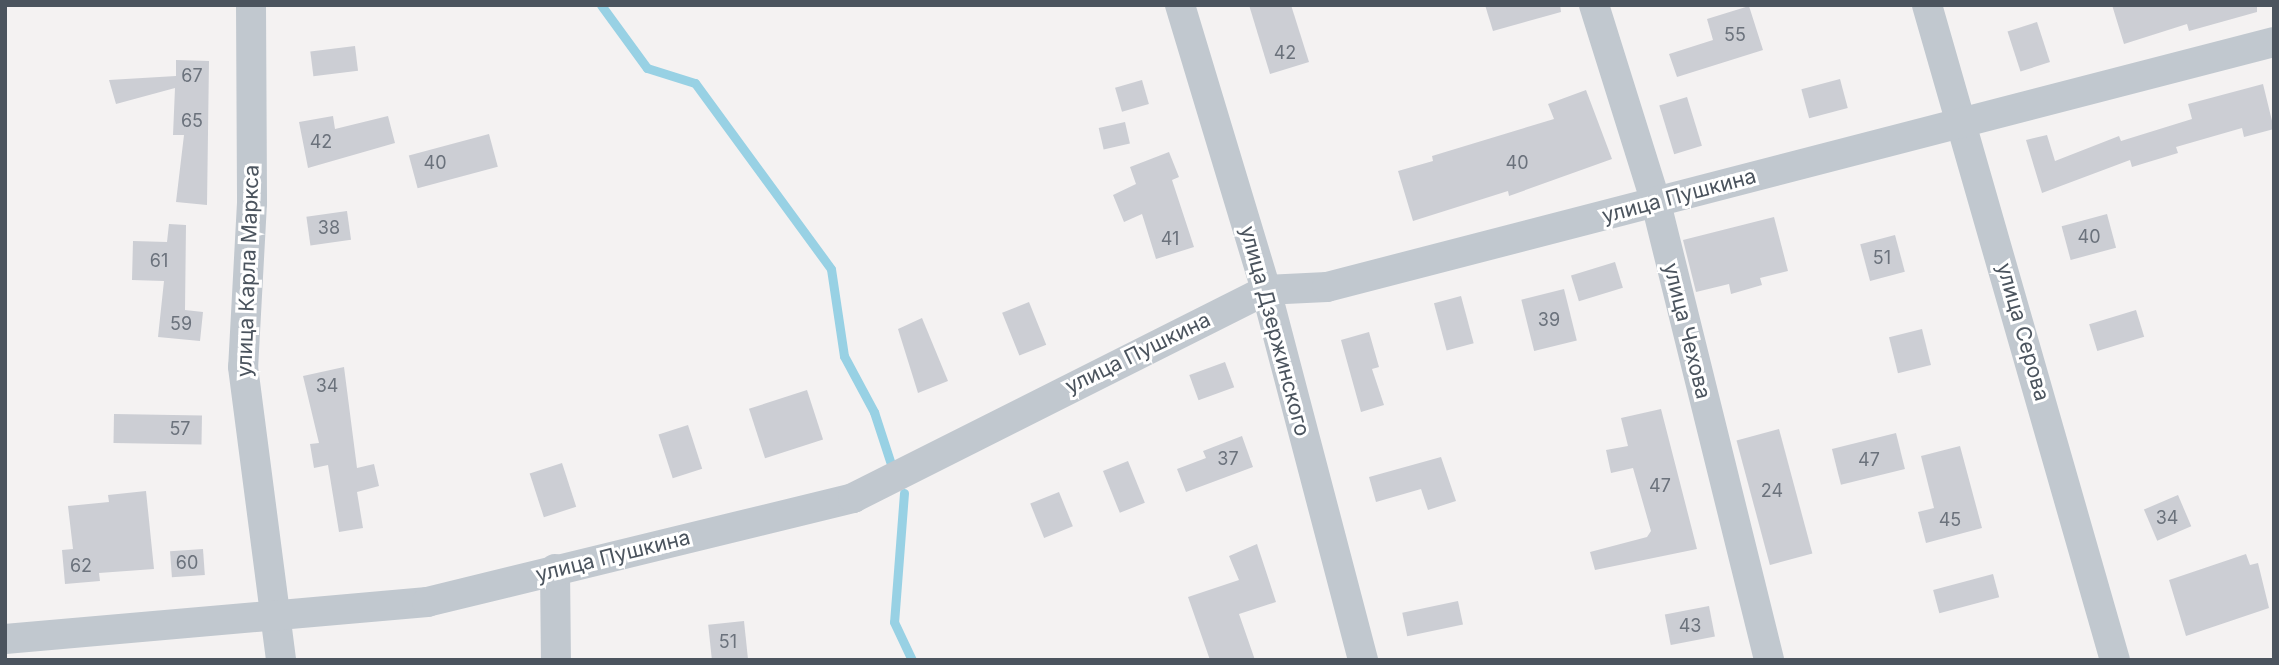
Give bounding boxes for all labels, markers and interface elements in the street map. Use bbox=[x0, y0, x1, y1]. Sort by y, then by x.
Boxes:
house number: 55 bbox=[1724, 24, 1746, 46]
house number: 42 bbox=[1274, 42, 1296, 64]
house number: 67 bbox=[181, 65, 203, 87]
house number: 65 bbox=[181, 110, 203, 132]
house number: 42 bbox=[310, 131, 332, 153]
house number: 40 bbox=[424, 152, 446, 174]
house number: 40 bbox=[1506, 152, 1528, 174]
street label: улица Пушкина bbox=[1599, 163, 1759, 229]
street label: улица Карла Маркса bbox=[232, 164, 264, 378]
house number: 38 bbox=[318, 217, 340, 239]
street label: улица Дзержинского bbox=[1235, 223, 1315, 439]
house number: 40 bbox=[2078, 226, 2100, 248]
house number: 41 bbox=[1161, 228, 1179, 250]
house number: 51 bbox=[1873, 247, 1891, 269]
house number: 61 bbox=[150, 250, 168, 272]
street label: улица Чехова bbox=[1658, 260, 1716, 402]
street label: улица Серова bbox=[1991, 260, 2055, 404]
street label: улица Пушкина bbox=[1061, 307, 1215, 399]
house number: 39 bbox=[1538, 309, 1560, 331]
house number: 59 bbox=[170, 313, 192, 335]
house number: 34 bbox=[316, 375, 338, 397]
house number: 57 bbox=[169, 418, 191, 440]
house number: 37 bbox=[1217, 448, 1239, 470]
house number: 47 bbox=[1858, 449, 1880, 471]
house number: 47 bbox=[1649, 475, 1671, 497]
house number: 24 bbox=[1761, 480, 1783, 502]
house number: 34 bbox=[2156, 507, 2178, 529]
house number: 45 bbox=[1939, 509, 1961, 531]
street label: улица Пушкина bbox=[533, 525, 693, 587]
house number: 60 bbox=[176, 552, 198, 574]
house number: 62 bbox=[70, 555, 92, 577]
house number: 43 bbox=[1679, 615, 1701, 637]
house number: 51 bbox=[719, 631, 737, 653]

